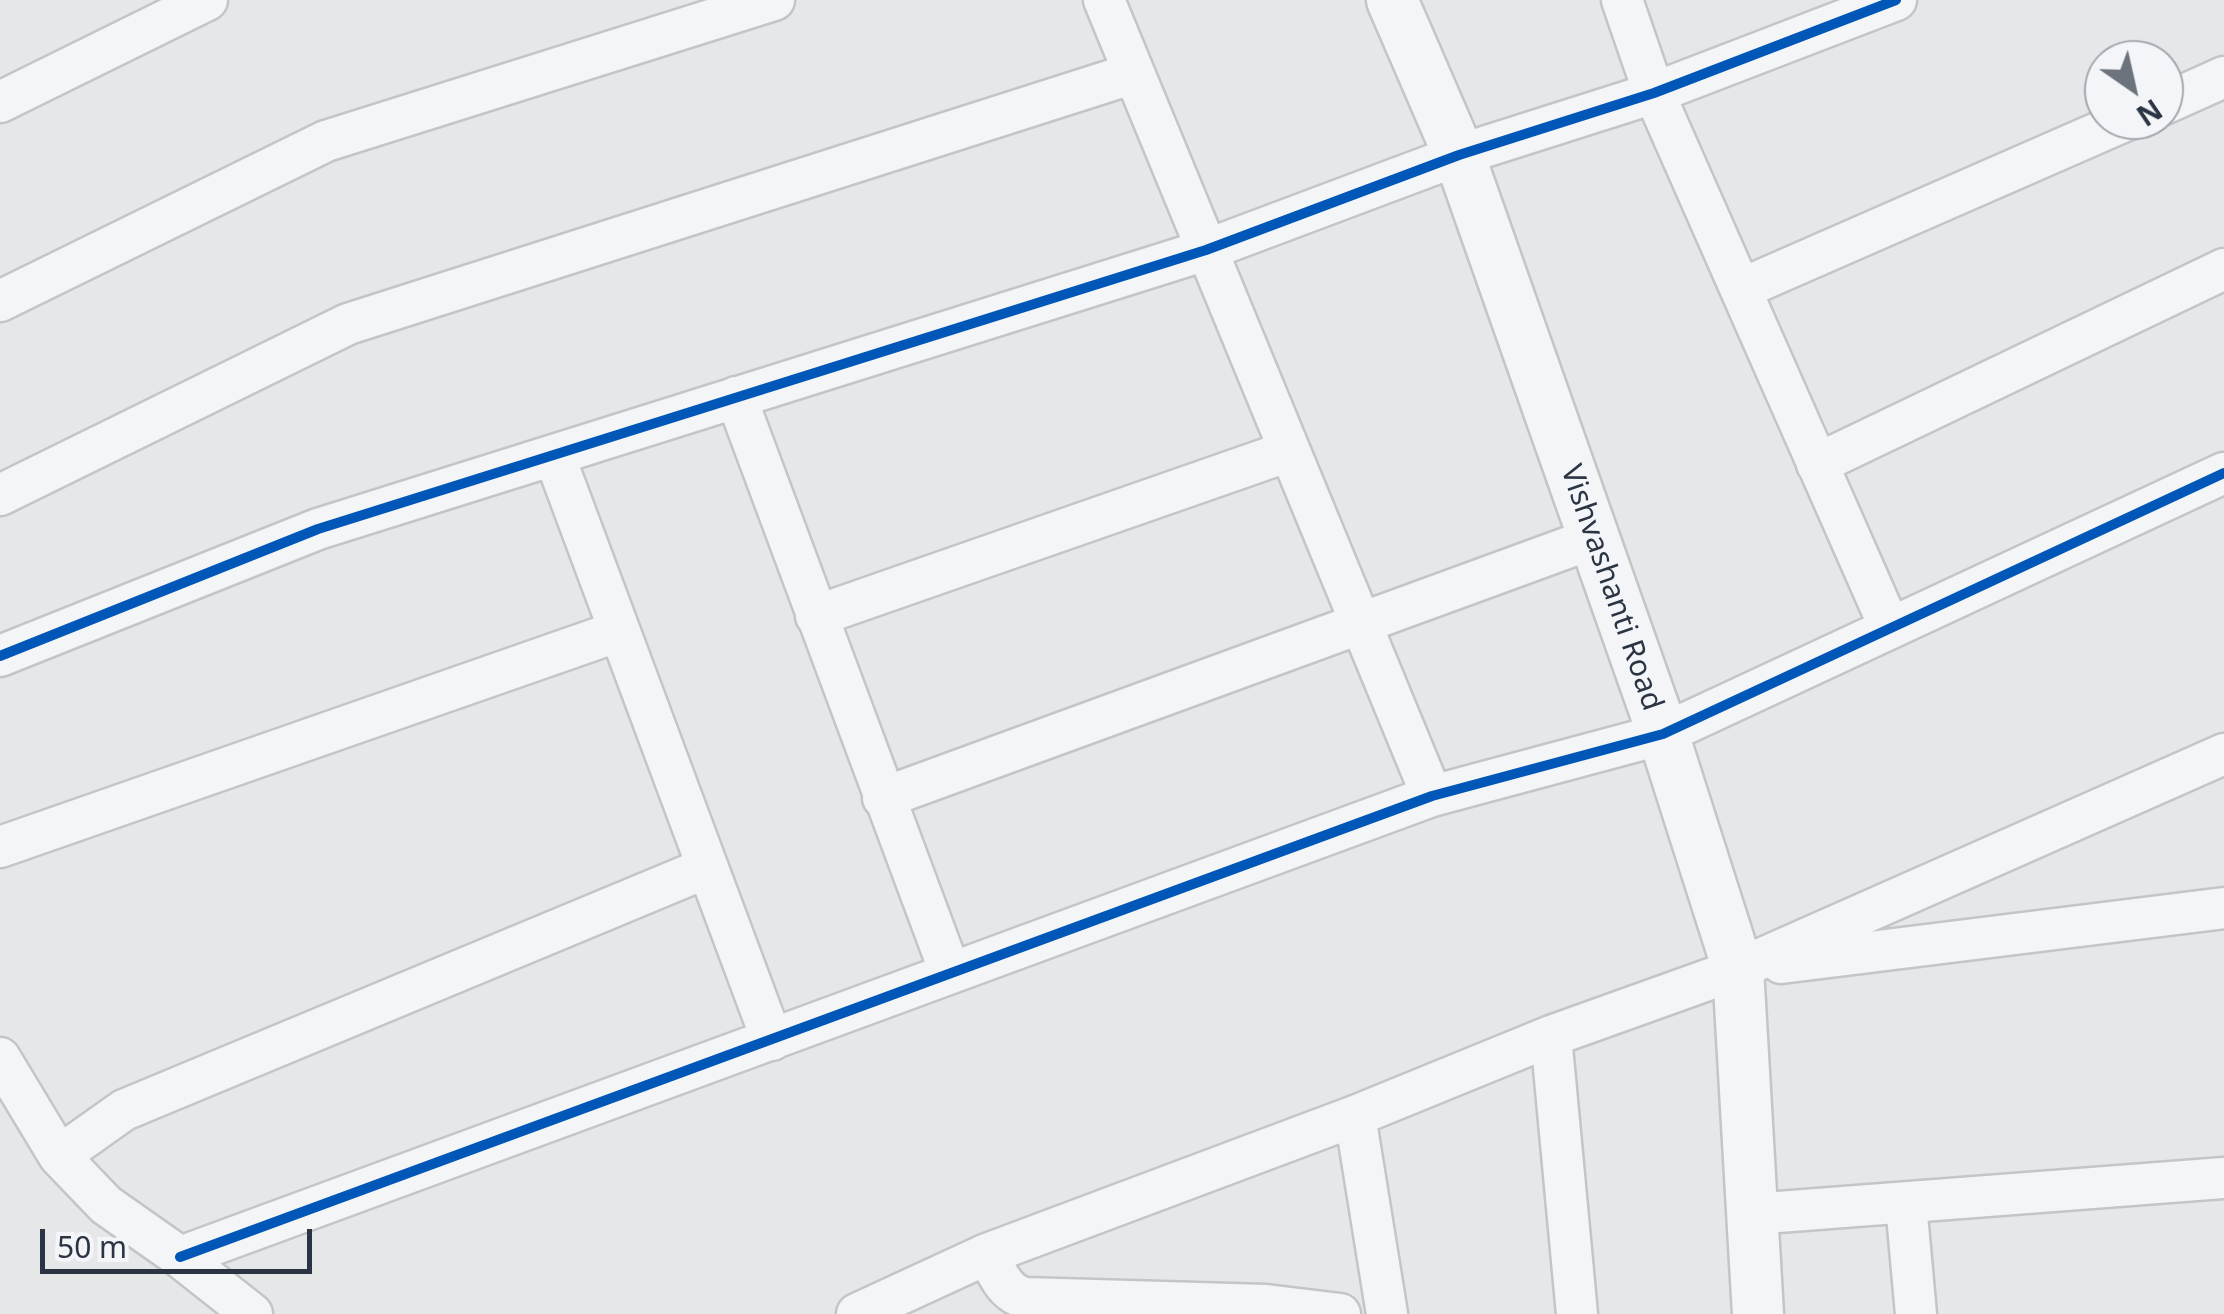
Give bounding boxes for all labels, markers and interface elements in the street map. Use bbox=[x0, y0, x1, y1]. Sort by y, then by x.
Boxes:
north arrow bbox=[2084, 40, 2184, 140]
text: N bbox=[2130, 91, 2170, 135]
street label: Vishvashanti Road bbox=[1552, 460, 1670, 716]
scale bar bbox=[45, 1209, 318, 1271]
text: 50 m bbox=[57, 1226, 127, 1267]

